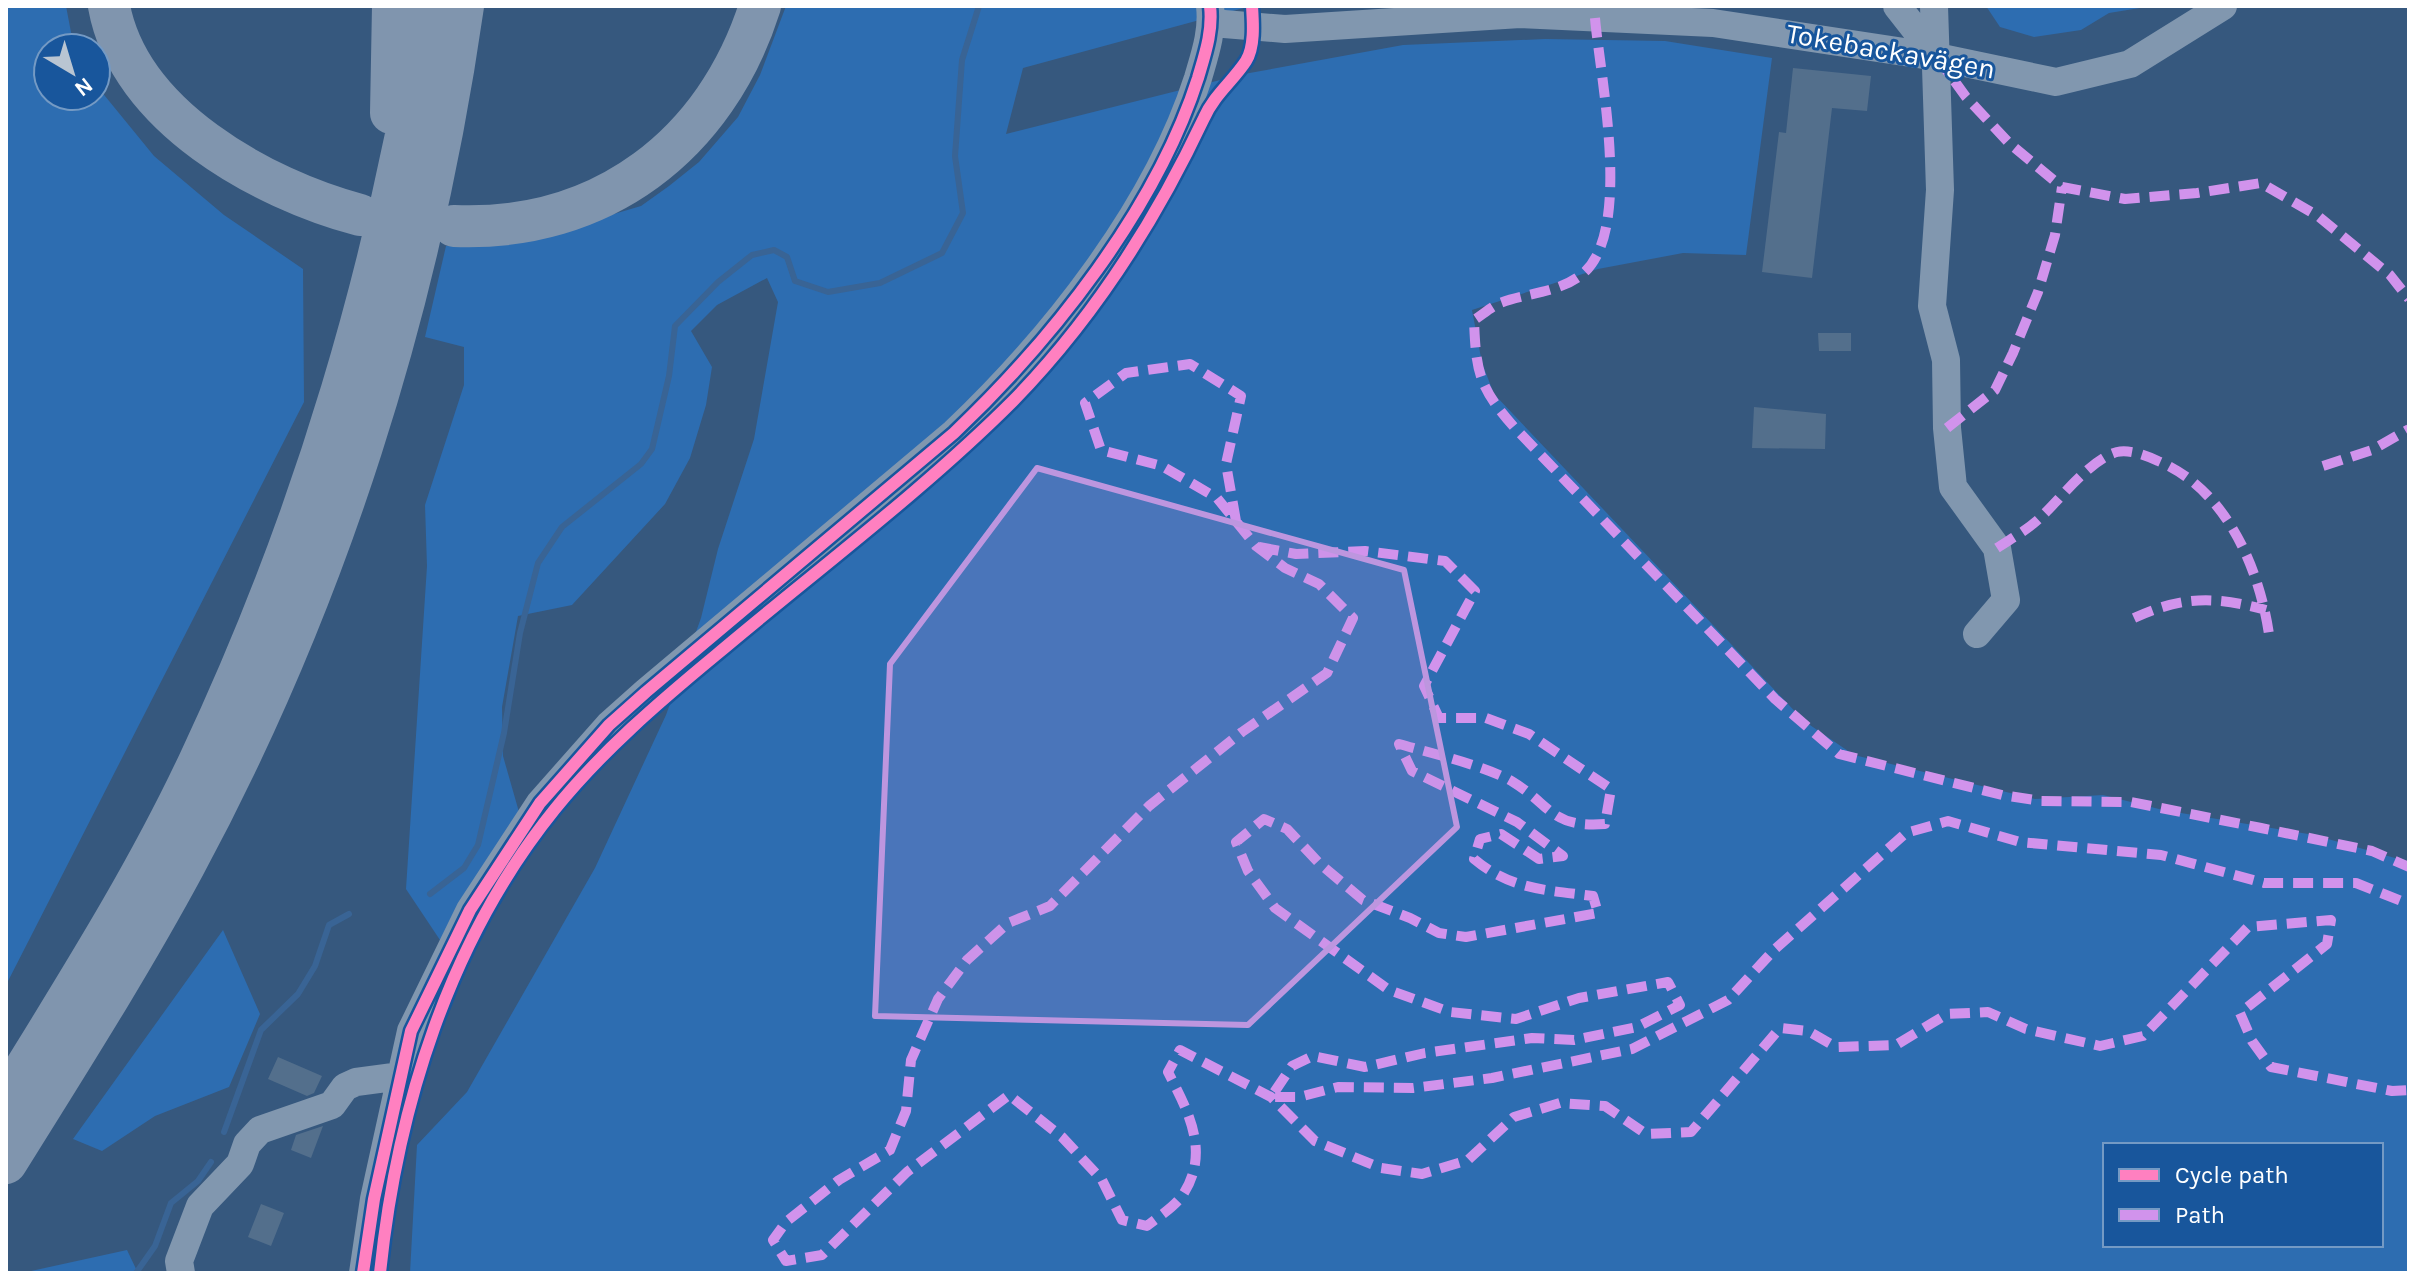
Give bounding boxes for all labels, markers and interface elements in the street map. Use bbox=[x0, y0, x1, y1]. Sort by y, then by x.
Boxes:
street label: Tokebackavägen bbox=[1784, 16, 1998, 86]
north arrow bbox=[32, 32, 112, 112]
text: N bbox=[69, 72, 98, 102]
legend bbox=[2103, 1143, 2383, 1247]
text: Cycle path bbox=[2175, 1161, 2289, 1189]
text: Path bbox=[2175, 1201, 2225, 1229]

